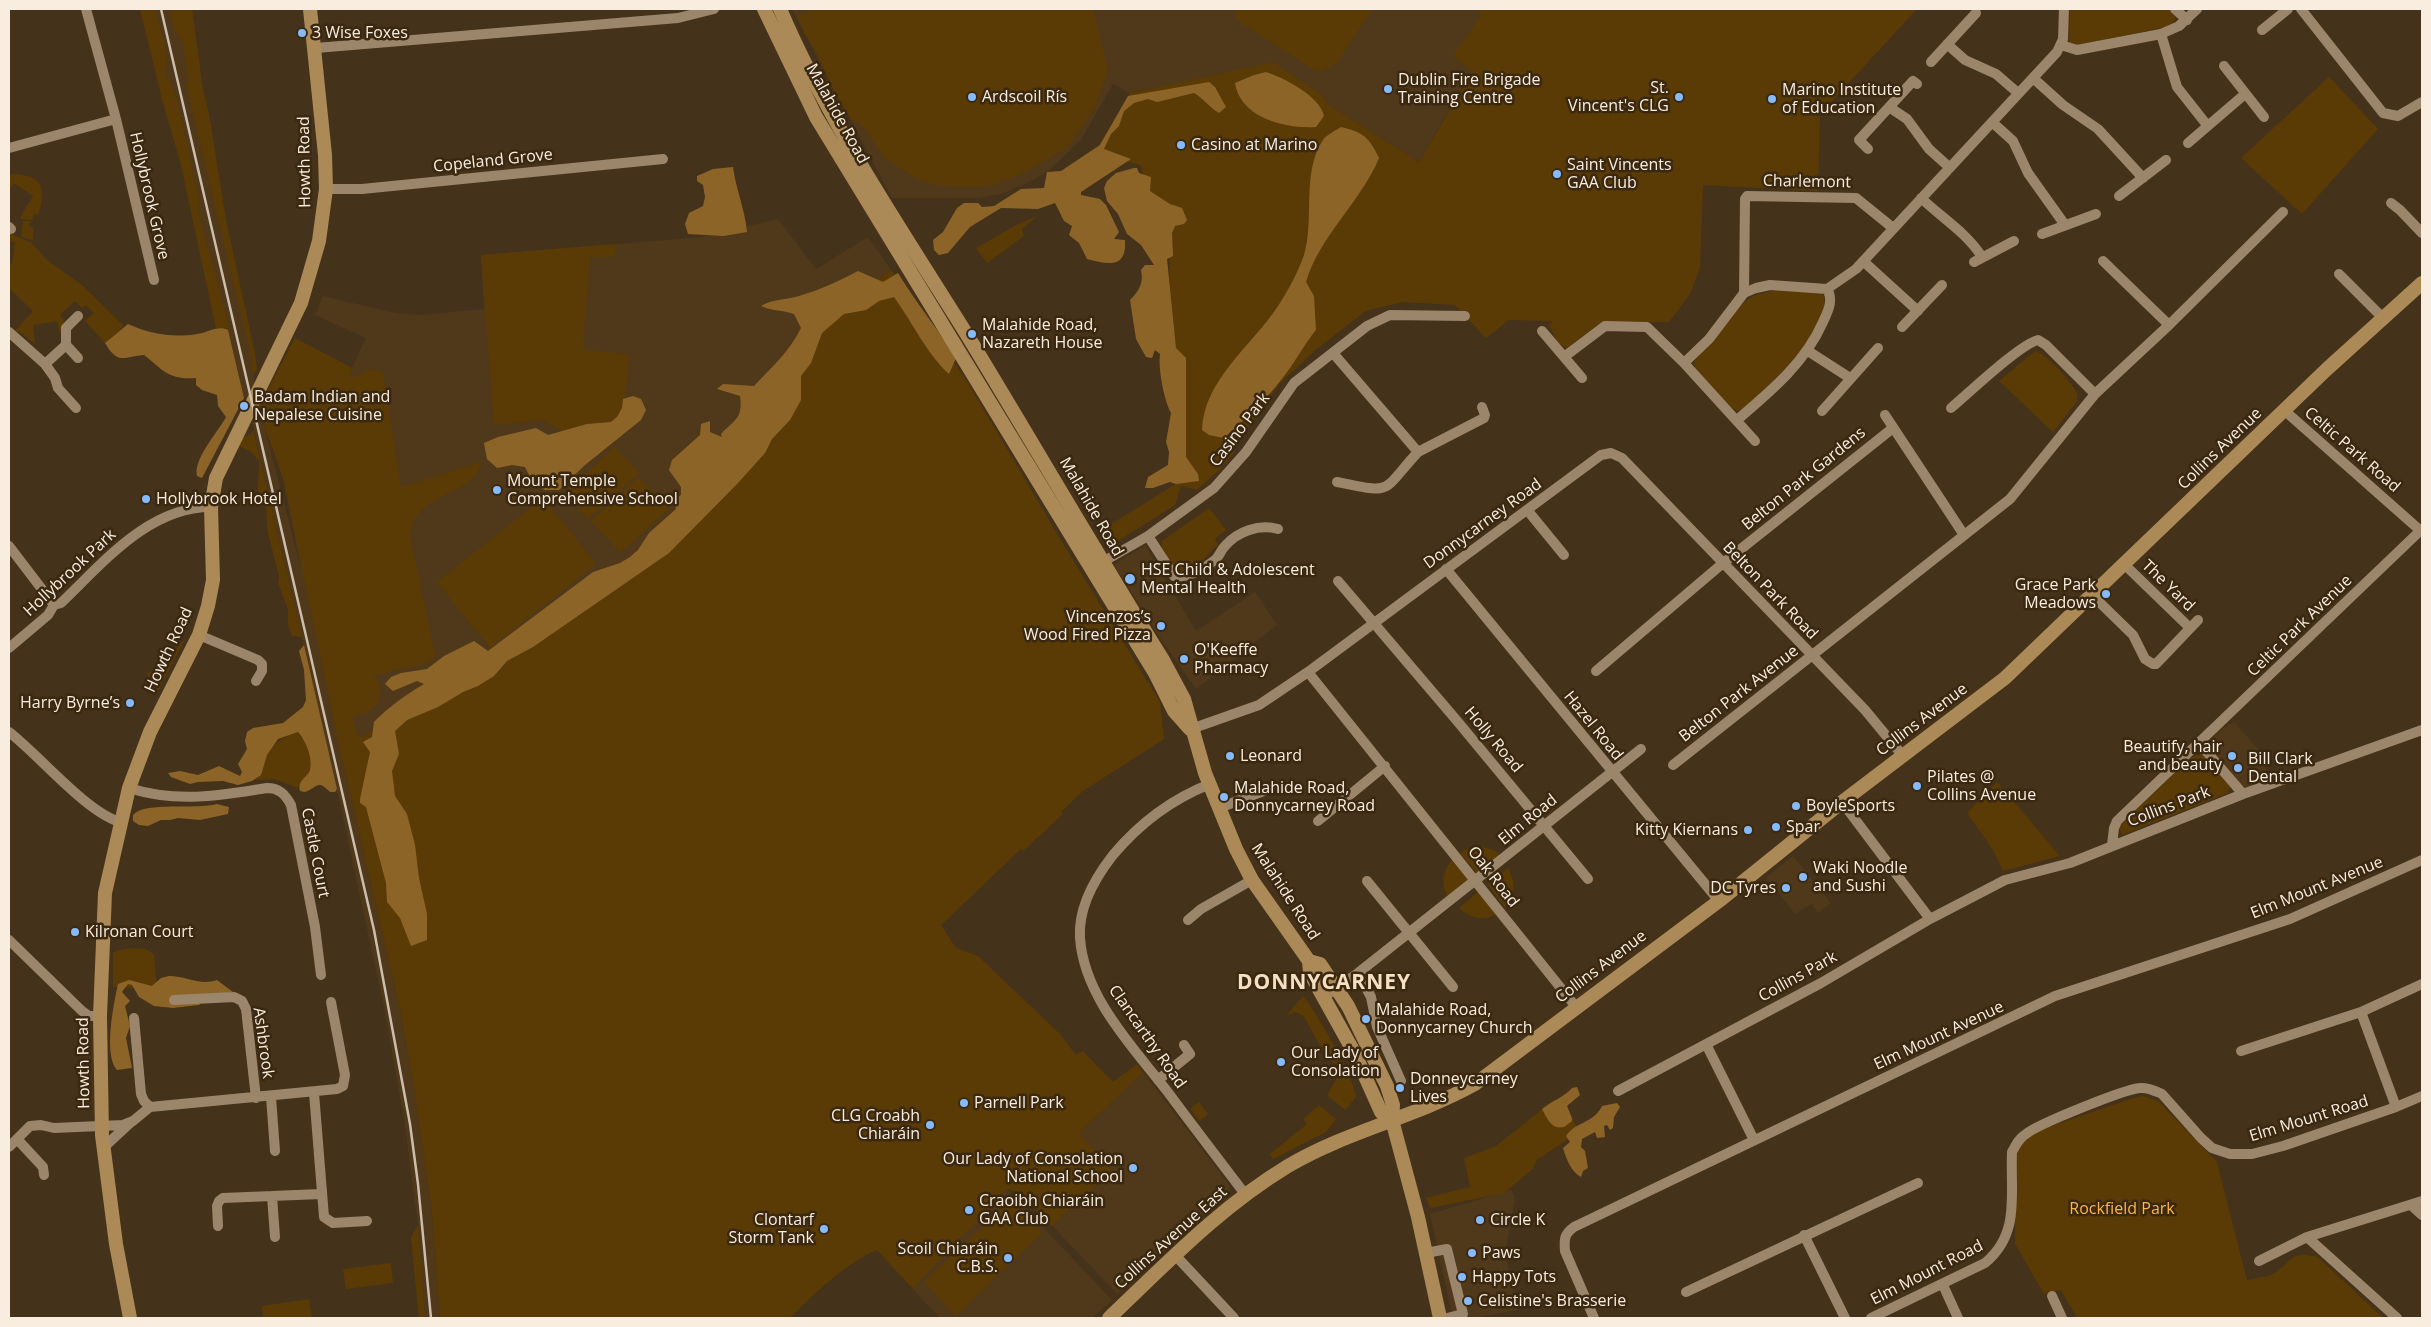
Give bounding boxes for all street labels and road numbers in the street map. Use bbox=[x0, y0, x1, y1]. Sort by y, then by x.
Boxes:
street label: Malahide Road bbox=[802, 61, 872, 167]
street label: Howth Road bbox=[295, 116, 315, 208]
street label: Hollybrook Grove bbox=[125, 130, 173, 262]
street label: Copeland Grove bbox=[432, 145, 554, 177]
street label: Charlemont bbox=[1763, 172, 1851, 192]
street label: Casino Park bbox=[1206, 389, 1274, 471]
street label: Celtic Park Road bbox=[2300, 403, 2404, 497]
street label: Collins Avenue bbox=[2174, 404, 2266, 494]
street label: Belton Park Gardens bbox=[1738, 423, 1870, 535]
street label: Malahide Road bbox=[1055, 454, 1127, 560]
street label: Donnycarney Road bbox=[1420, 475, 1546, 573]
street label: Hollybrook Park bbox=[20, 525, 120, 621]
street label: Belton Park Road bbox=[1718, 538, 1822, 644]
street label: The Yard bbox=[2138, 556, 2198, 616]
street label: Celtic Park Avenue bbox=[2244, 571, 2356, 681]
street label: Howth Road bbox=[141, 604, 197, 696]
street label: Belton Park Avenue bbox=[1676, 641, 1802, 747]
street label: Collins Avenue bbox=[1873, 679, 1971, 761]
street label: Hazel Road bbox=[1559, 687, 1627, 765]
street label: Holly Road bbox=[1460, 703, 1526, 777]
street label: Collins Park bbox=[2125, 782, 2213, 832]
street label: Elm Road bbox=[1495, 790, 1561, 850]
street label: Castle Court bbox=[297, 806, 333, 900]
street label: Malahide Road bbox=[1247, 840, 1323, 944]
street label: Oak Road bbox=[1463, 843, 1523, 911]
street label: Elm Mount Avenue bbox=[2248, 853, 2386, 923]
street label: Collins Avenue bbox=[1552, 926, 1650, 1008]
street label: Collins Park bbox=[1755, 948, 1841, 1006]
street label: Clancarthy Road bbox=[1104, 982, 1190, 1092]
street label: Elm Mount Avenue bbox=[1871, 997, 2007, 1075]
street label: Ashbrook bbox=[249, 1006, 277, 1080]
street label: Howth Road bbox=[74, 1017, 94, 1109]
street label: Elm Mount Road bbox=[2247, 1092, 2371, 1146]
street label: Collins Avenue East bbox=[1111, 1183, 1231, 1293]
street label: Elm Mount Road bbox=[1868, 1236, 1986, 1310]

